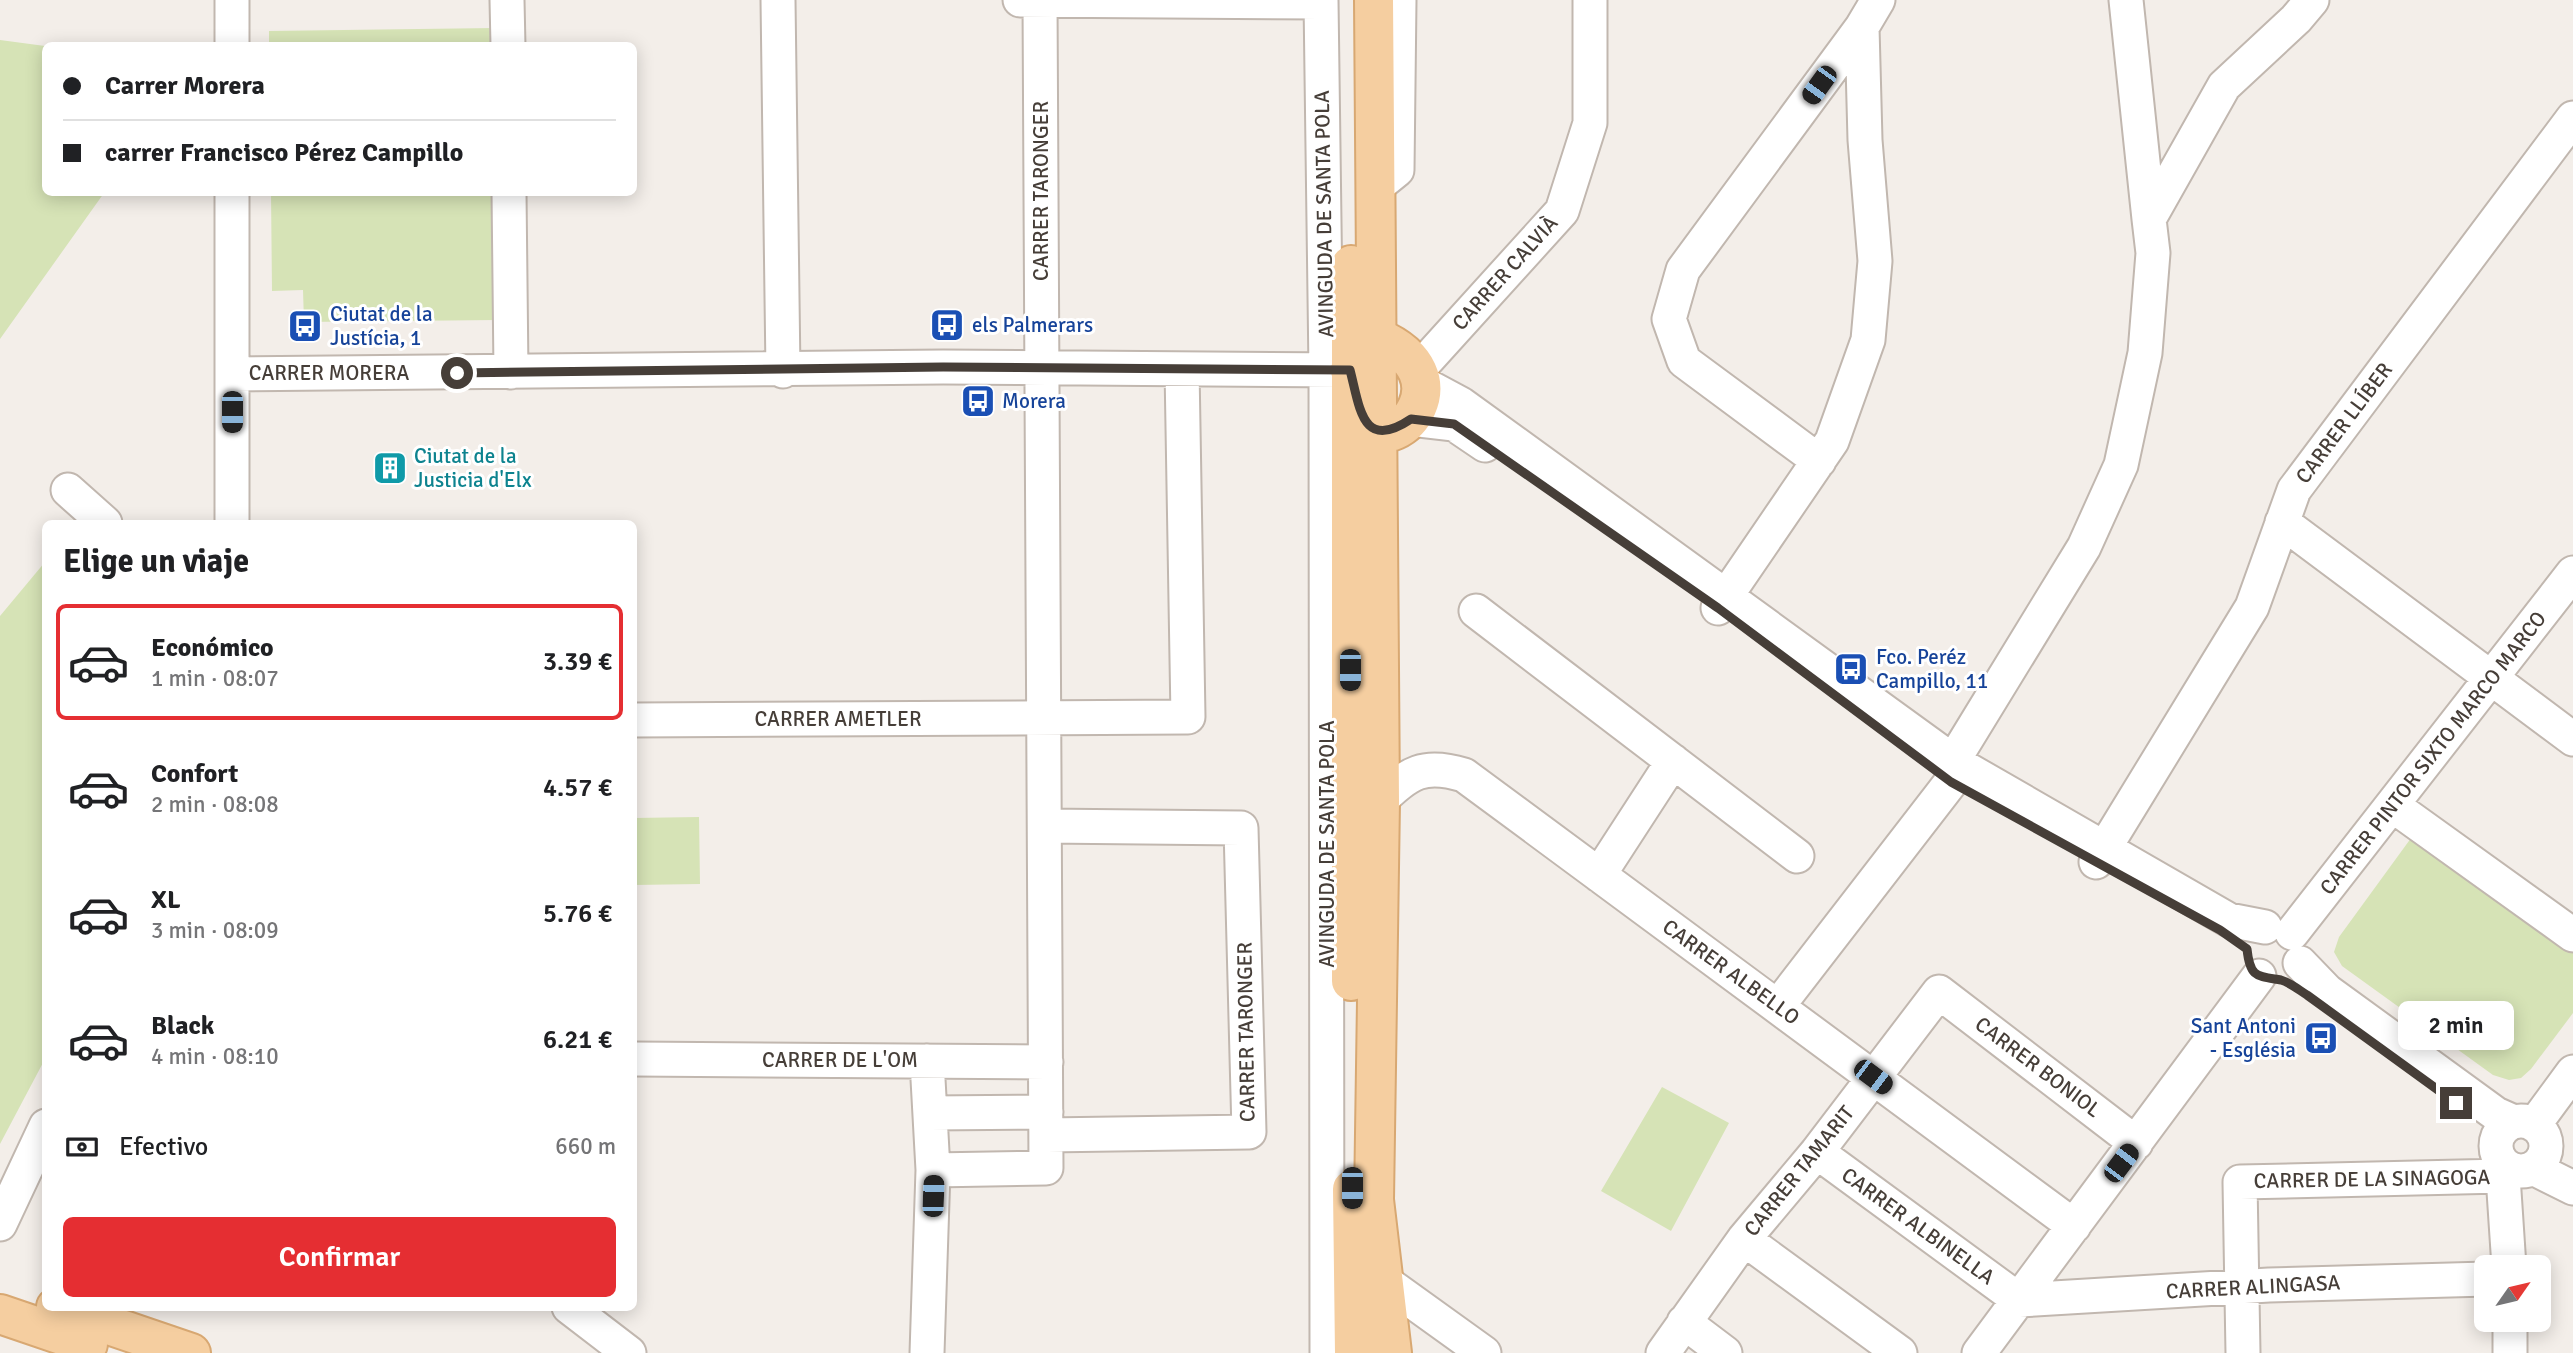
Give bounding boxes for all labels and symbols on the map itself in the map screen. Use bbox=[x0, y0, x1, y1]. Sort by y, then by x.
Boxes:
car bbox=[1799, 62, 1840, 108]
street label: AVINGUDA DE SANTA POLA bbox=[1309, 90, 1339, 338]
street label: CARRER TARONGER bbox=[1028, 101, 1054, 281]
street label: CARRER CALVIÀ bbox=[1447, 210, 1563, 336]
place label: Ciutat de la Justícia, 1 bbox=[330, 301, 433, 351]
bus stop icon: els Palmerars bbox=[928, 306, 966, 344]
bus stop icon: Ciutat de la Justícia, 1 bbox=[286, 307, 324, 345]
place label: els Palmerars bbox=[972, 312, 1093, 338]
route start bbox=[441, 357, 473, 389]
street label: CARRER LLÍBER bbox=[2290, 357, 2398, 489]
street label: CARRER MORERA bbox=[249, 360, 409, 386]
bus stop icon: Morera bbox=[959, 382, 997, 420]
place label: Morera bbox=[1002, 388, 1066, 414]
car bbox=[222, 391, 243, 433]
place label: Ciutat de la Justicia d'Elx bbox=[414, 443, 532, 493]
building icon: Ciutat de la Justicia d'Elx bbox=[371, 449, 409, 487]
street label: CARRER PINTOR SIXTO MARCO MARCO bbox=[2314, 606, 2552, 900]
place label: Fco. Peréz Campillo, 11 bbox=[1876, 644, 1988, 694]
car bbox=[1340, 649, 1361, 691]
bus stop icon: Fco. Peréz Campillo, 11 bbox=[1832, 650, 1870, 688]
street label: CARRER AMETLER bbox=[754, 706, 922, 732]
street label: AVINGUDA DE SANTA POLA bbox=[1314, 720, 1340, 968]
street label: CARRER ALBELLO bbox=[1657, 914, 1805, 1030]
street label: CARRER TARONGER bbox=[1231, 942, 1261, 1122]
callout: 2 min bbox=[2398, 1002, 2514, 1050]
street label: CARRER BONIOL bbox=[1970, 1011, 2106, 1123]
place label: Sant Antoni - Església bbox=[2191, 1013, 2296, 1063]
bus stop icon: Sant Antoni - Església bbox=[2302, 1019, 2340, 1057]
street label: CARRER DE L'OM bbox=[762, 1047, 918, 1073]
car bbox=[1850, 1056, 1897, 1098]
route end bbox=[2440, 1087, 2472, 1119]
street label: CARRER TAMARIT bbox=[1738, 1100, 1860, 1242]
car bbox=[2100, 1140, 2143, 1186]
street label: CARRER ALBINELLA bbox=[1836, 1162, 2000, 1290]
street label: CARRER DE LA SINAGOGA bbox=[2254, 1164, 2491, 1194]
car bbox=[1342, 1167, 1363, 1209]
car bbox=[922, 1175, 945, 1217]
north arrow bbox=[2474, 1255, 2552, 1332]
street label: CARRER ALINGASA bbox=[2165, 1269, 2341, 1305]

